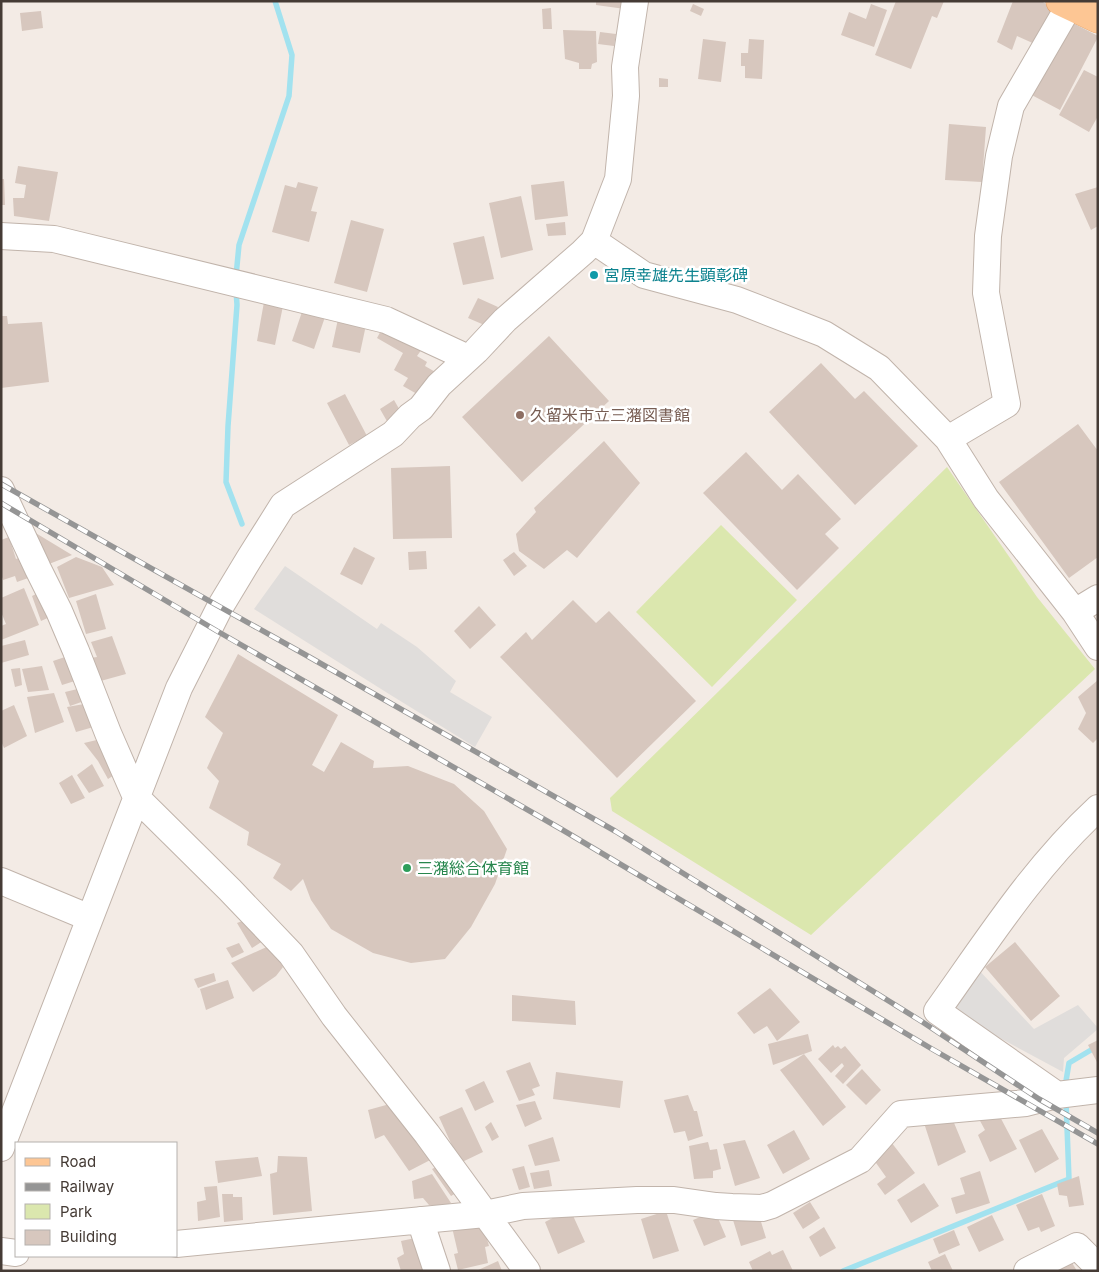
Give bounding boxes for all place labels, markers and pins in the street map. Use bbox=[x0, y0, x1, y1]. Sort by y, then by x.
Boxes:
place label: 宮原幸雄先生顕彰碑 bbox=[604, 265, 748, 285]
marker: 宮原幸雄先生顕彰碑 bbox=[588, 269, 600, 281]
place label: 久留米市立三潴図書館 bbox=[530, 405, 690, 425]
marker: 久留米市立三潴図書館 bbox=[514, 409, 526, 421]
place label: 三潴総合体育館 bbox=[417, 858, 529, 878]
marker: 三潴総合体育館 bbox=[401, 862, 413, 874]

